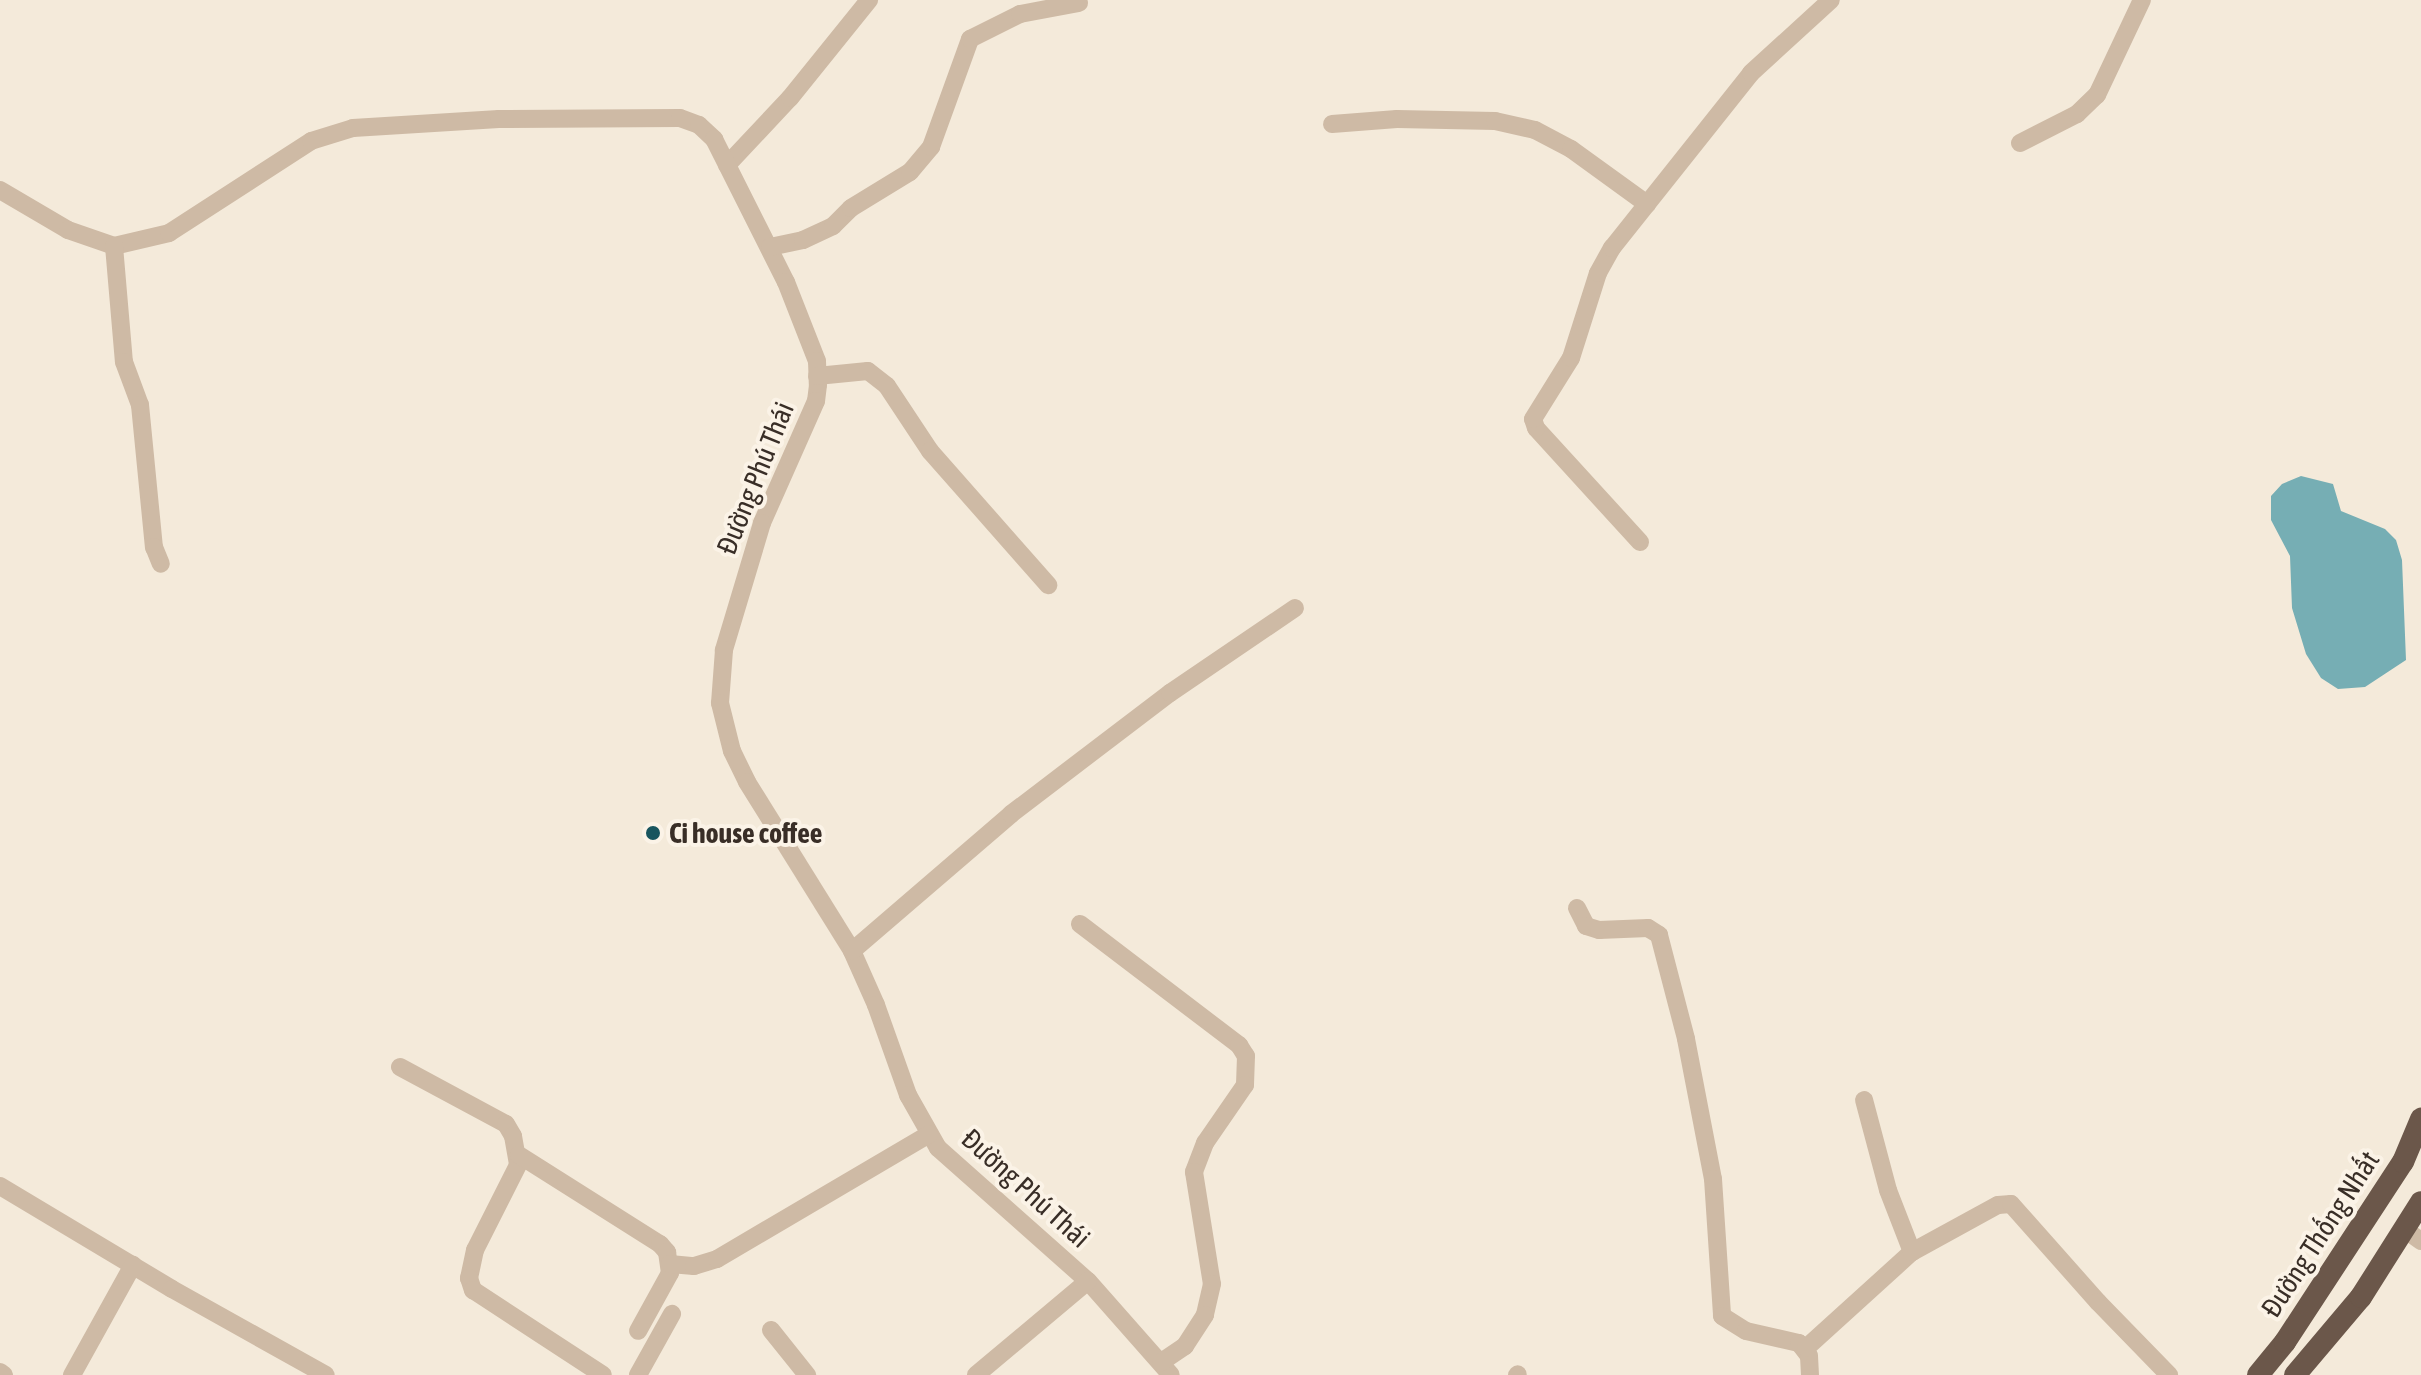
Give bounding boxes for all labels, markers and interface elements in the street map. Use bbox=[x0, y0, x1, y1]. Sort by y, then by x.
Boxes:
street label: Đường Phú Thái bbox=[709, 397, 801, 559]
place label: Ci house coffee bbox=[669, 816, 823, 850]
marker: Ci house coffee bbox=[644, 824, 662, 842]
street label: Đường Phú Thái bbox=[955, 1122, 1097, 1254]
street label: Đường Thống Nhất bbox=[2254, 1145, 2386, 1323]

